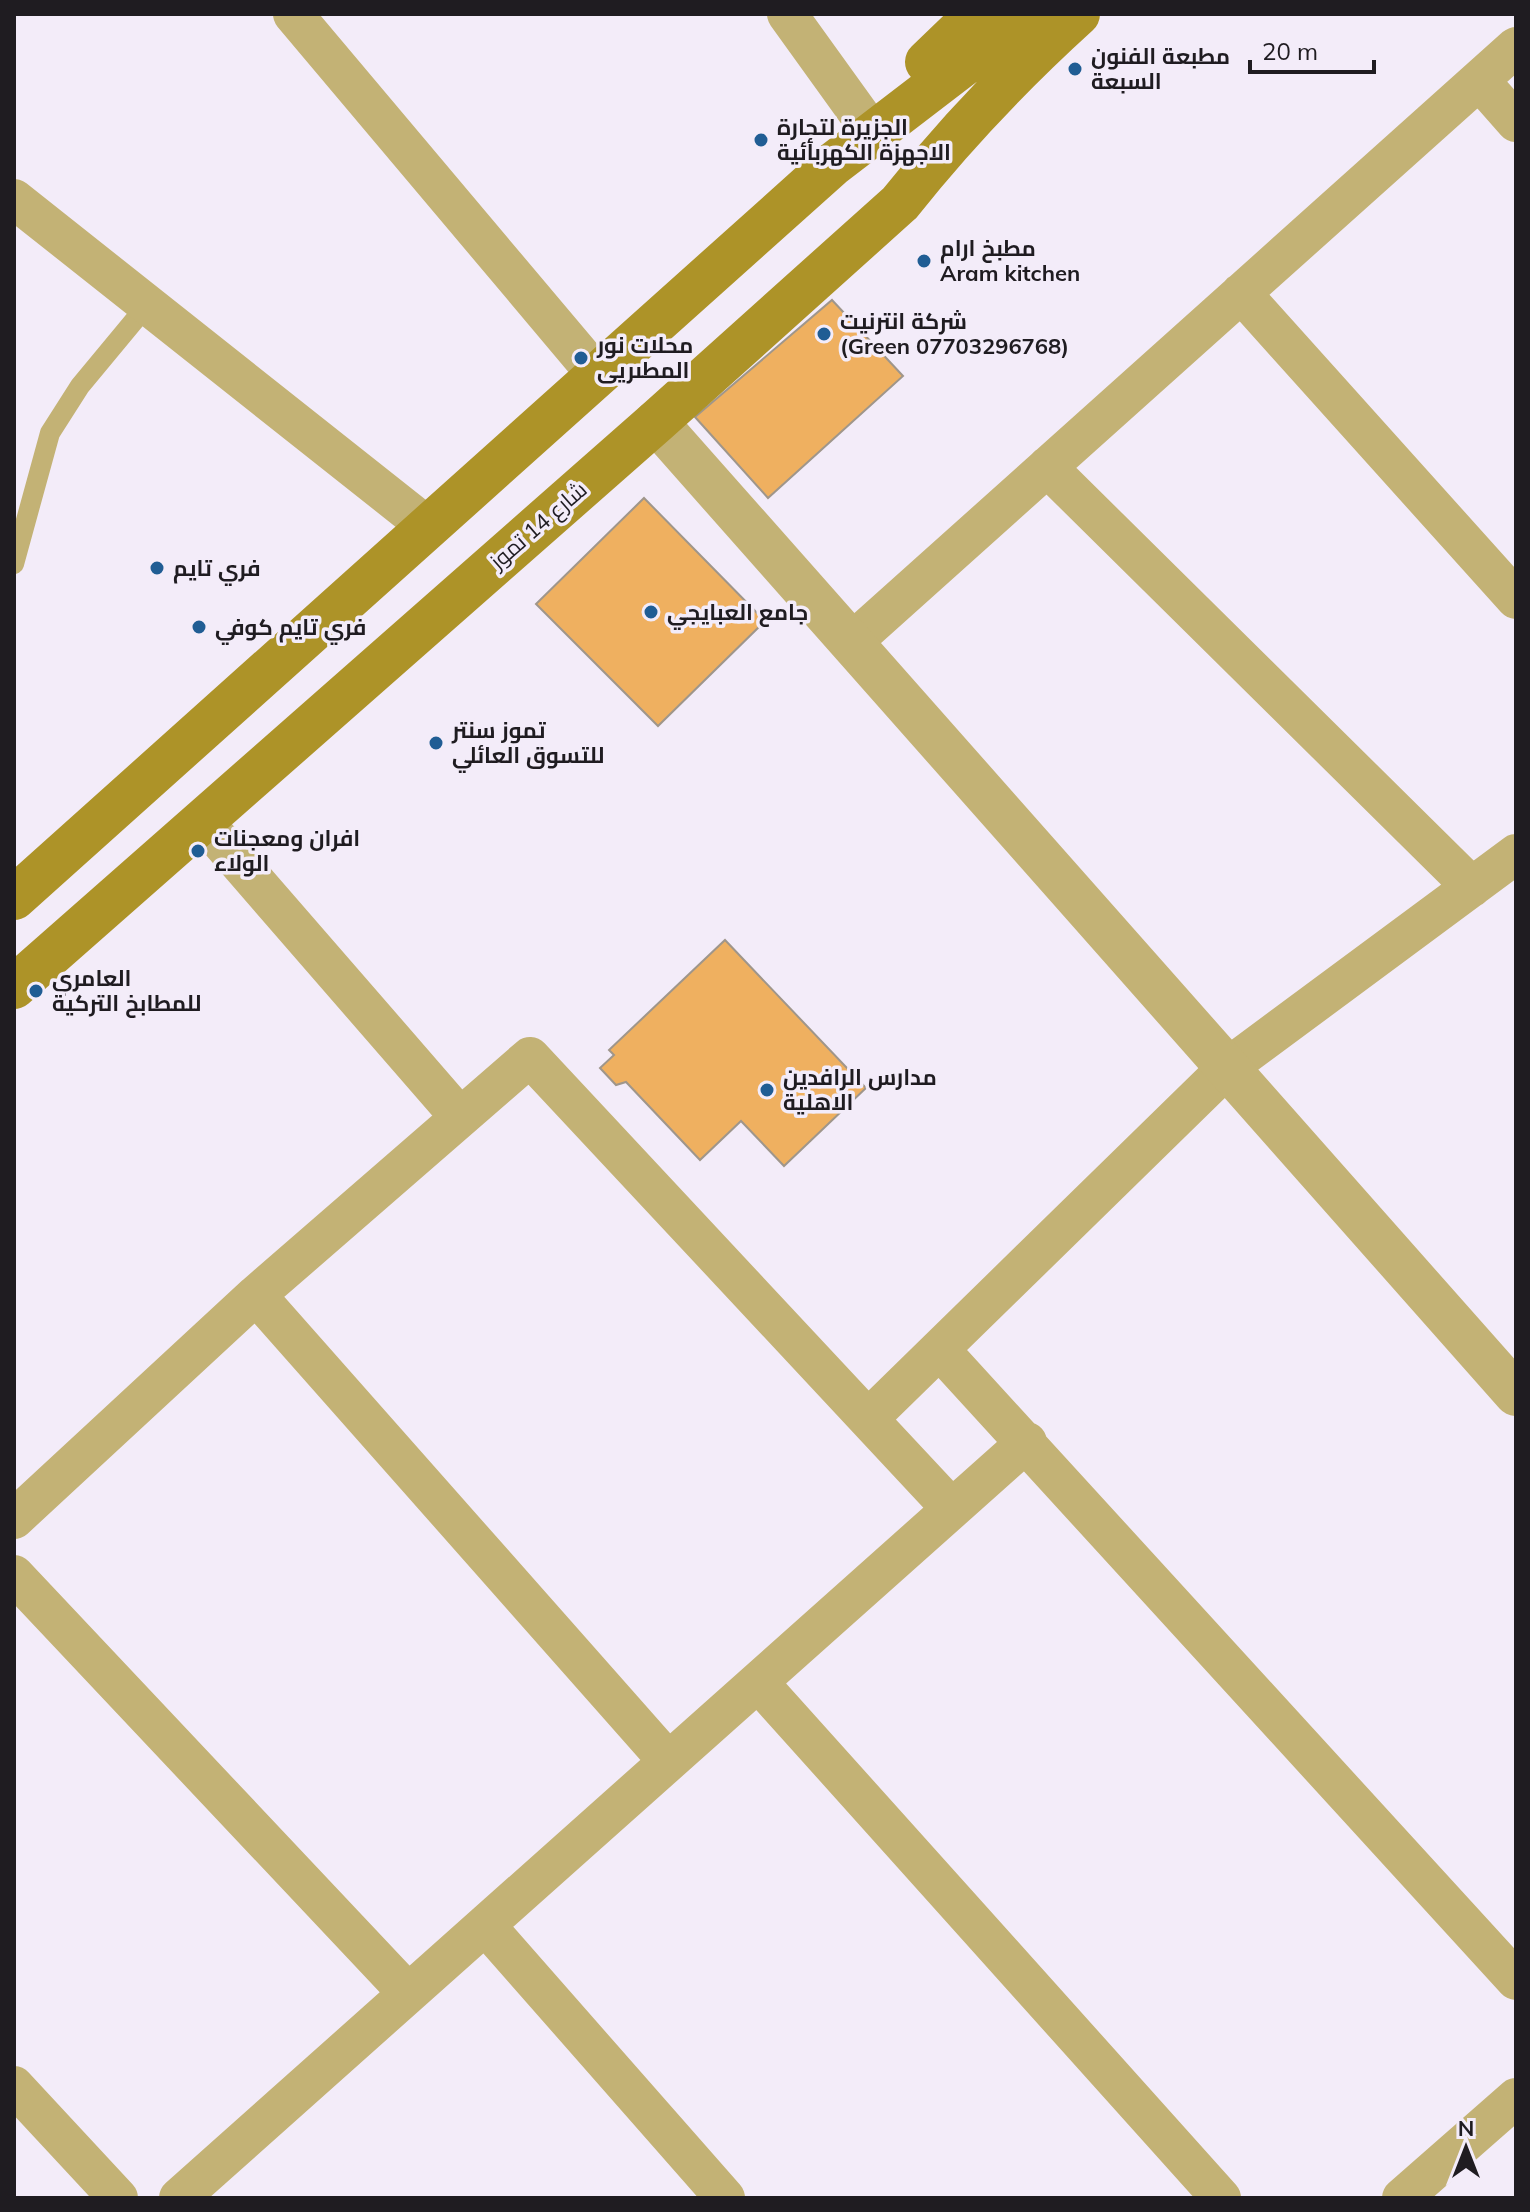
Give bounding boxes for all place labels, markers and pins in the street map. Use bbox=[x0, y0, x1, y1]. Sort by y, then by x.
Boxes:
place label: مطبعة الفنون السبعة bbox=[1091, 42, 1230, 95]
marker: مطبعة الفنون السبعة bbox=[1066, 60, 1084, 78]
place label: الجزيرة لتجارة الاجهزة الكهربأئية bbox=[777, 113, 951, 166]
marker: الجزيرة لتجارة الاجهزة الكهربأئية bbox=[752, 131, 770, 149]
place label: مطبخ ارام Aram kitchen bbox=[940, 234, 1080, 287]
marker: مطبخ ارام Aram kitchen bbox=[915, 252, 933, 270]
place label: شركة انترنيت (Green 07703296768) bbox=[840, 307, 1069, 360]
marker: شركة انترنيت (Green 07703296768) bbox=[815, 325, 833, 343]
place label: محلات نور المطىريى bbox=[596, 331, 693, 384]
marker: محلات نور المطىريى bbox=[572, 349, 590, 367]
place label: فري تايم bbox=[173, 554, 261, 586]
marker: فري تايم bbox=[148, 559, 166, 577]
place label: جامع العبايجي bbox=[667, 598, 808, 630]
marker: جامع العبايجي bbox=[642, 603, 660, 621]
place label: فري تايم كوفي bbox=[215, 613, 366, 645]
marker: فري تايم كوفي bbox=[190, 618, 208, 636]
place label: تموز سنتر للتسوق العائلي bbox=[451, 716, 604, 773]
marker: تموز سنتر للتسوق العائلي bbox=[427, 734, 445, 752]
place label: افران ومعجنات الولاء bbox=[214, 824, 360, 877]
marker: افران ومعجنات الولاء bbox=[189, 842, 207, 860]
place label: العامري للمطابخ التركية bbox=[52, 964, 202, 1018]
marker: العامري للمطابخ التركية bbox=[27, 982, 45, 1000]
place label: مدارس الرافدين اﻻهلية bbox=[783, 1063, 937, 1116]
marker: مدارس الرافدين اﻻهلية bbox=[758, 1081, 776, 1099]

